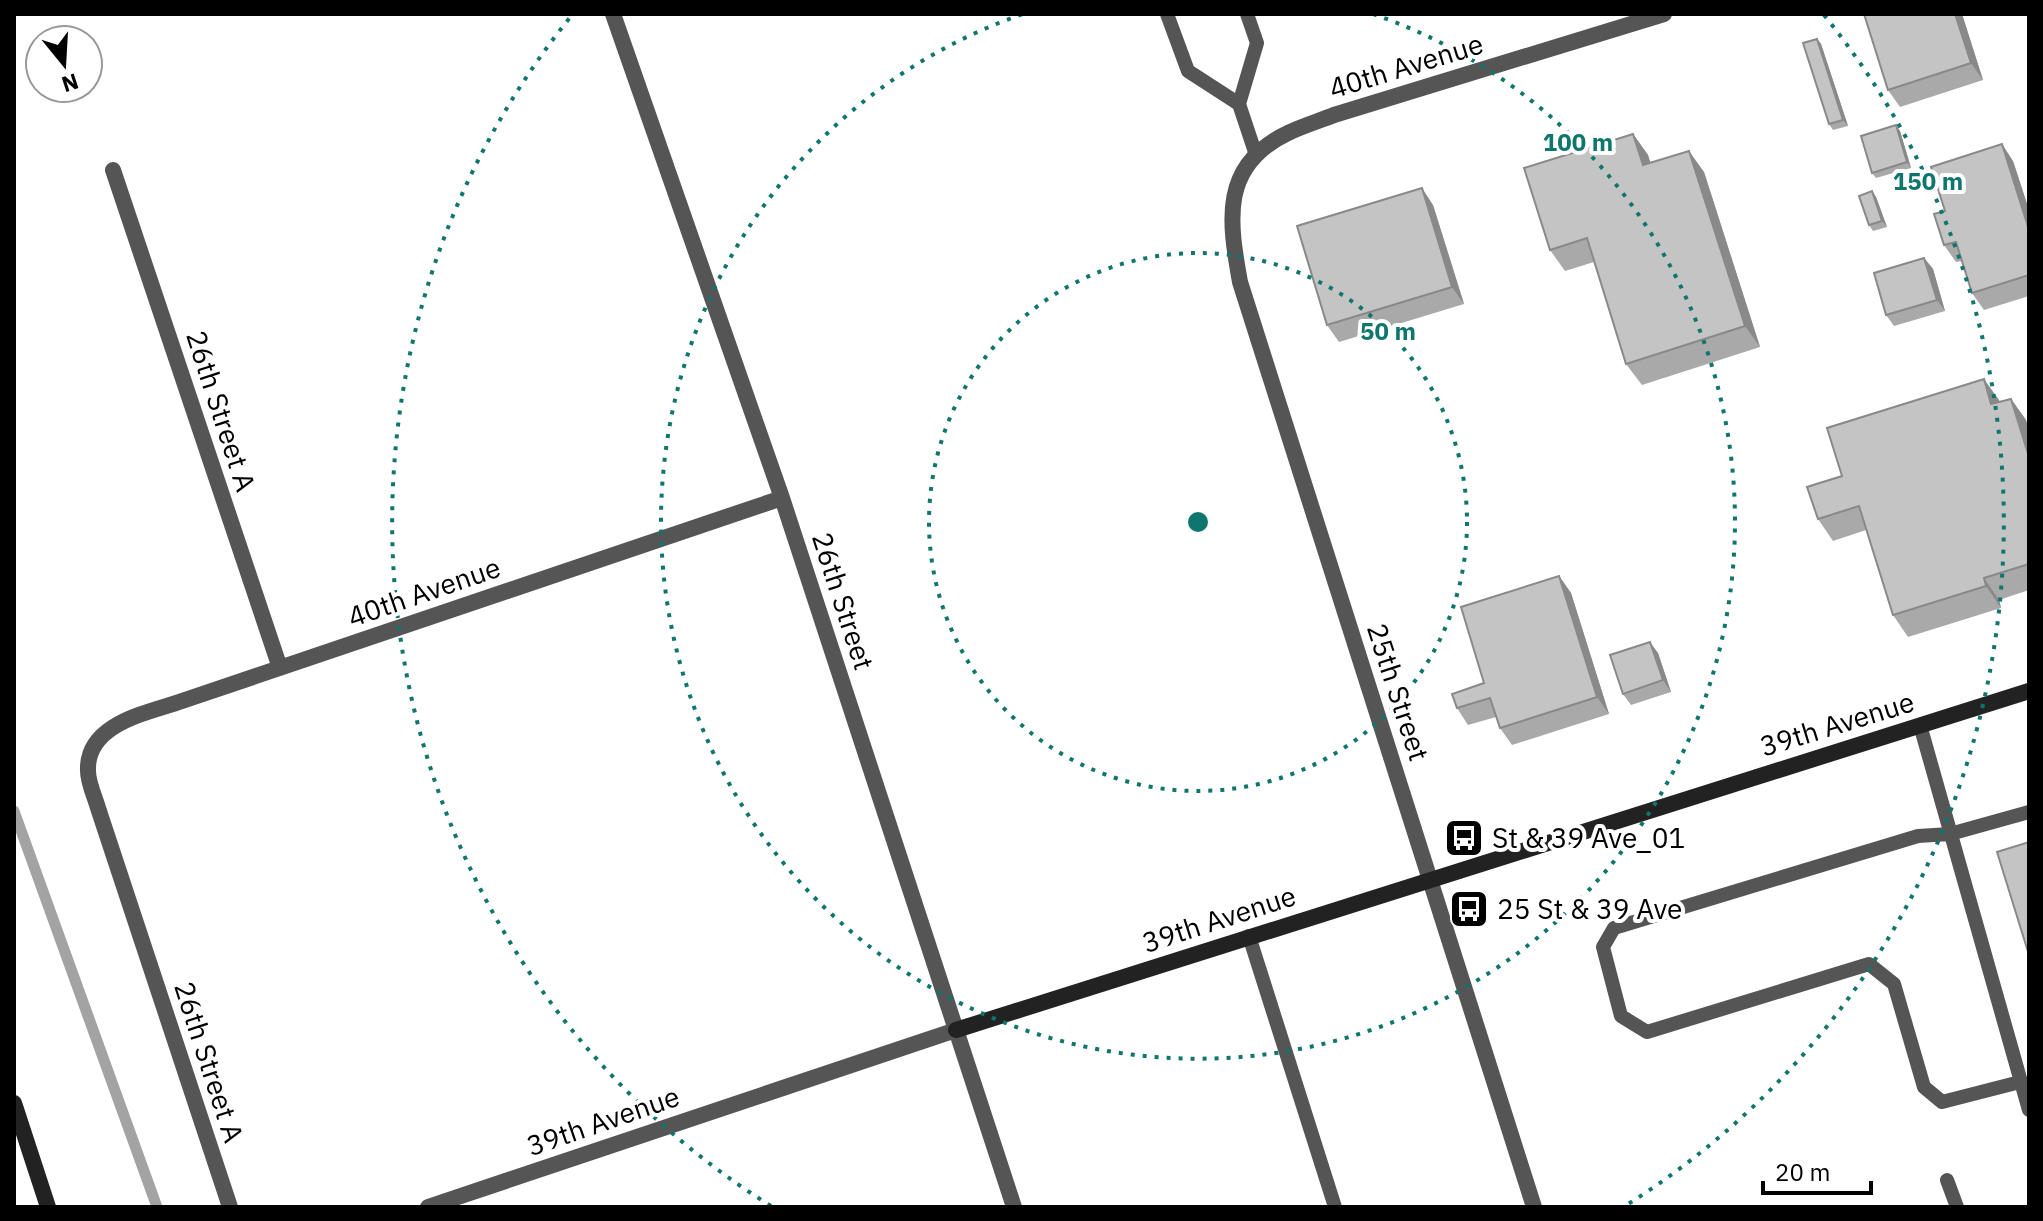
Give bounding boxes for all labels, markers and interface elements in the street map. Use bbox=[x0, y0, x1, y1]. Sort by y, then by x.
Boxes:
north arrow bbox=[24, 24, 104, 104]
street label: 40th Avenue bbox=[1324, 25, 1487, 107]
text: N bbox=[58, 67, 82, 100]
text: 100 m bbox=[1543, 126, 1613, 158]
text: 150 m bbox=[1893, 165, 1963, 197]
text: 50 m bbox=[1360, 315, 1416, 347]
street label: 26th Street A bbox=[178, 326, 265, 496]
centre of rings bbox=[1184, 508, 1212, 536]
street label: 26th Street bbox=[804, 527, 883, 674]
street label: 40th Avenue bbox=[342, 548, 505, 635]
street label: 25th Street bbox=[1359, 618, 1438, 765]
street label: 39th Avenue bbox=[1755, 683, 1918, 765]
bus stop icon: St & 39 Ave_01 bbox=[1443, 817, 1485, 859]
place label: St & 39 Ave_01 bbox=[1492, 819, 1685, 856]
street label: 39th Avenue bbox=[1137, 876, 1300, 961]
bus stop icon: 25 St & 39 Ave bbox=[1448, 888, 1490, 930]
place label: 25 St & 39 Ave bbox=[1497, 890, 1682, 927]
street label: 26th Street A bbox=[166, 977, 253, 1147]
street label: 39th Avenue bbox=[521, 1077, 684, 1164]
scale bar bbox=[1763, 1145, 1871, 1195]
text: 20 m bbox=[1775, 1156, 1830, 1188]

